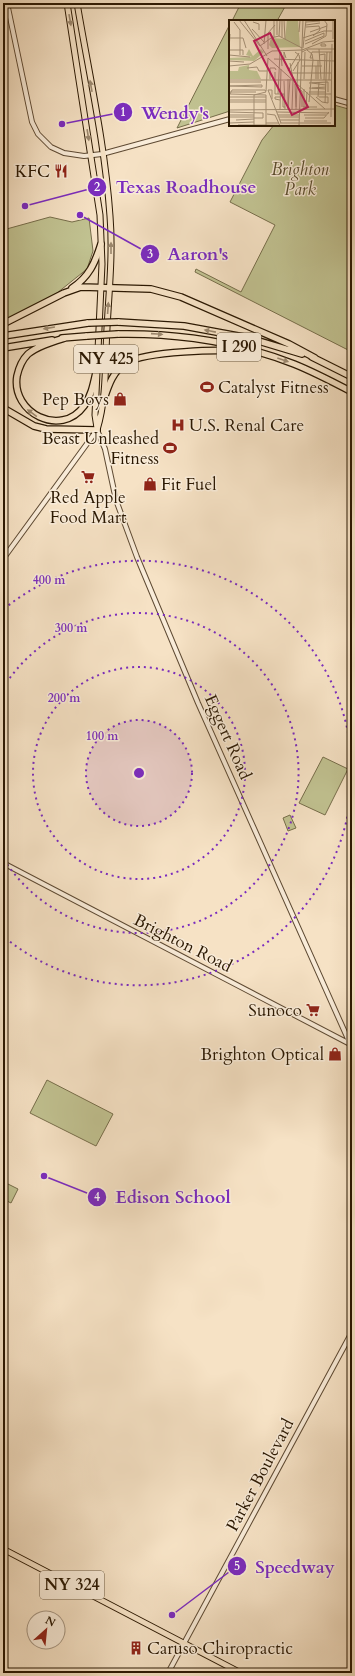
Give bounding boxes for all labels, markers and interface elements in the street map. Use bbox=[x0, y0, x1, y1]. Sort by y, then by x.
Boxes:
one-way arrow bbox=[67, 13, 73, 26]
inset map bbox=[229, 20, 335, 126]
one-way arrow bbox=[88, 80, 94, 92]
callout: Wendy's bbox=[113, 97, 217, 127]
text: Wendy's bbox=[140, 101, 209, 126]
text: 1 bbox=[120, 104, 126, 120]
one-way arrow bbox=[85, 129, 91, 141]
park label: Brighton Park bbox=[271, 158, 330, 201]
place label: KFC bbox=[15, 160, 50, 183]
restaurant icon: KFC bbox=[53, 163, 69, 179]
callout: Texas Roadhouse bbox=[87, 172, 264, 202]
text: Texas Roadhouse bbox=[116, 175, 256, 200]
text: 2 bbox=[94, 179, 100, 195]
callout: Aaron's bbox=[140, 239, 237, 269]
one-way arrow bbox=[108, 241, 114, 254]
text: Aaron's bbox=[168, 242, 228, 267]
text: 3 bbox=[147, 246, 153, 262]
one-way arrow bbox=[105, 302, 112, 314]
one-way arrow bbox=[43, 325, 56, 331]
one-way arrow bbox=[203, 327, 216, 333]
one-way arrow bbox=[151, 331, 163, 338]
road number: I 290 bbox=[217, 333, 261, 361]
road number: NY 425 bbox=[74, 345, 138, 373]
one-way arrow bbox=[278, 358, 290, 364]
place label: Catalyst Fitness bbox=[218, 376, 329, 399]
sports icon: Catalyst Fitness bbox=[199, 379, 215, 395]
place label: Pep Boys bbox=[42, 388, 109, 411]
shop icon: Pep Boys bbox=[112, 391, 128, 407]
one-way arrow bbox=[27, 408, 38, 417]
place label: U.S. Renal Care bbox=[189, 414, 304, 437]
hospital icon: U.S. Renal Care bbox=[170, 417, 186, 433]
place label: Beast Unleashed Fitness bbox=[42, 427, 159, 470]
sports icon: Beast Unleashed Fitness bbox=[162, 440, 178, 456]
supermarket icon: Red Apple Food Mart bbox=[80, 469, 96, 485]
place label: Fit Fuel bbox=[161, 473, 217, 496]
shop icon: Fit Fuel bbox=[142, 476, 158, 492]
place label: Red Apple Food Mart bbox=[50, 486, 127, 529]
text: 400 m bbox=[33, 572, 66, 588]
text: 300 m bbox=[55, 620, 88, 636]
text: 200 m bbox=[48, 690, 81, 706]
street label: Eggert Road bbox=[199, 691, 257, 783]
text: 100 m bbox=[86, 728, 119, 744]
centre of rings bbox=[132, 766, 146, 780]
street label: Brighton Road bbox=[130, 908, 236, 978]
place label: Sunoco bbox=[248, 999, 302, 1022]
supermarket icon: Sunoco bbox=[305, 1002, 321, 1018]
place label: Brighton Optical bbox=[201, 1043, 325, 1066]
shop icon: Brighton Optical bbox=[327, 1046, 343, 1062]
callout: Edison School bbox=[87, 1182, 238, 1212]
text: Edison School bbox=[115, 1185, 231, 1210]
text: 4 bbox=[94, 1189, 100, 1205]
street label: Parker Boulevard bbox=[221, 1415, 299, 1535]
callout: Speedway bbox=[227, 1551, 343, 1581]
text: Speedway bbox=[255, 1555, 336, 1580]
text: 5 bbox=[234, 1558, 240, 1574]
road number: NY 324 bbox=[40, 1571, 104, 1599]
north arrow bbox=[26, 1610, 66, 1650]
text: N bbox=[43, 1613, 58, 1631]
place label: Caruso Chiropractic bbox=[147, 1637, 293, 1660]
building icon: Caruso Chiropractic bbox=[128, 1640, 144, 1656]

